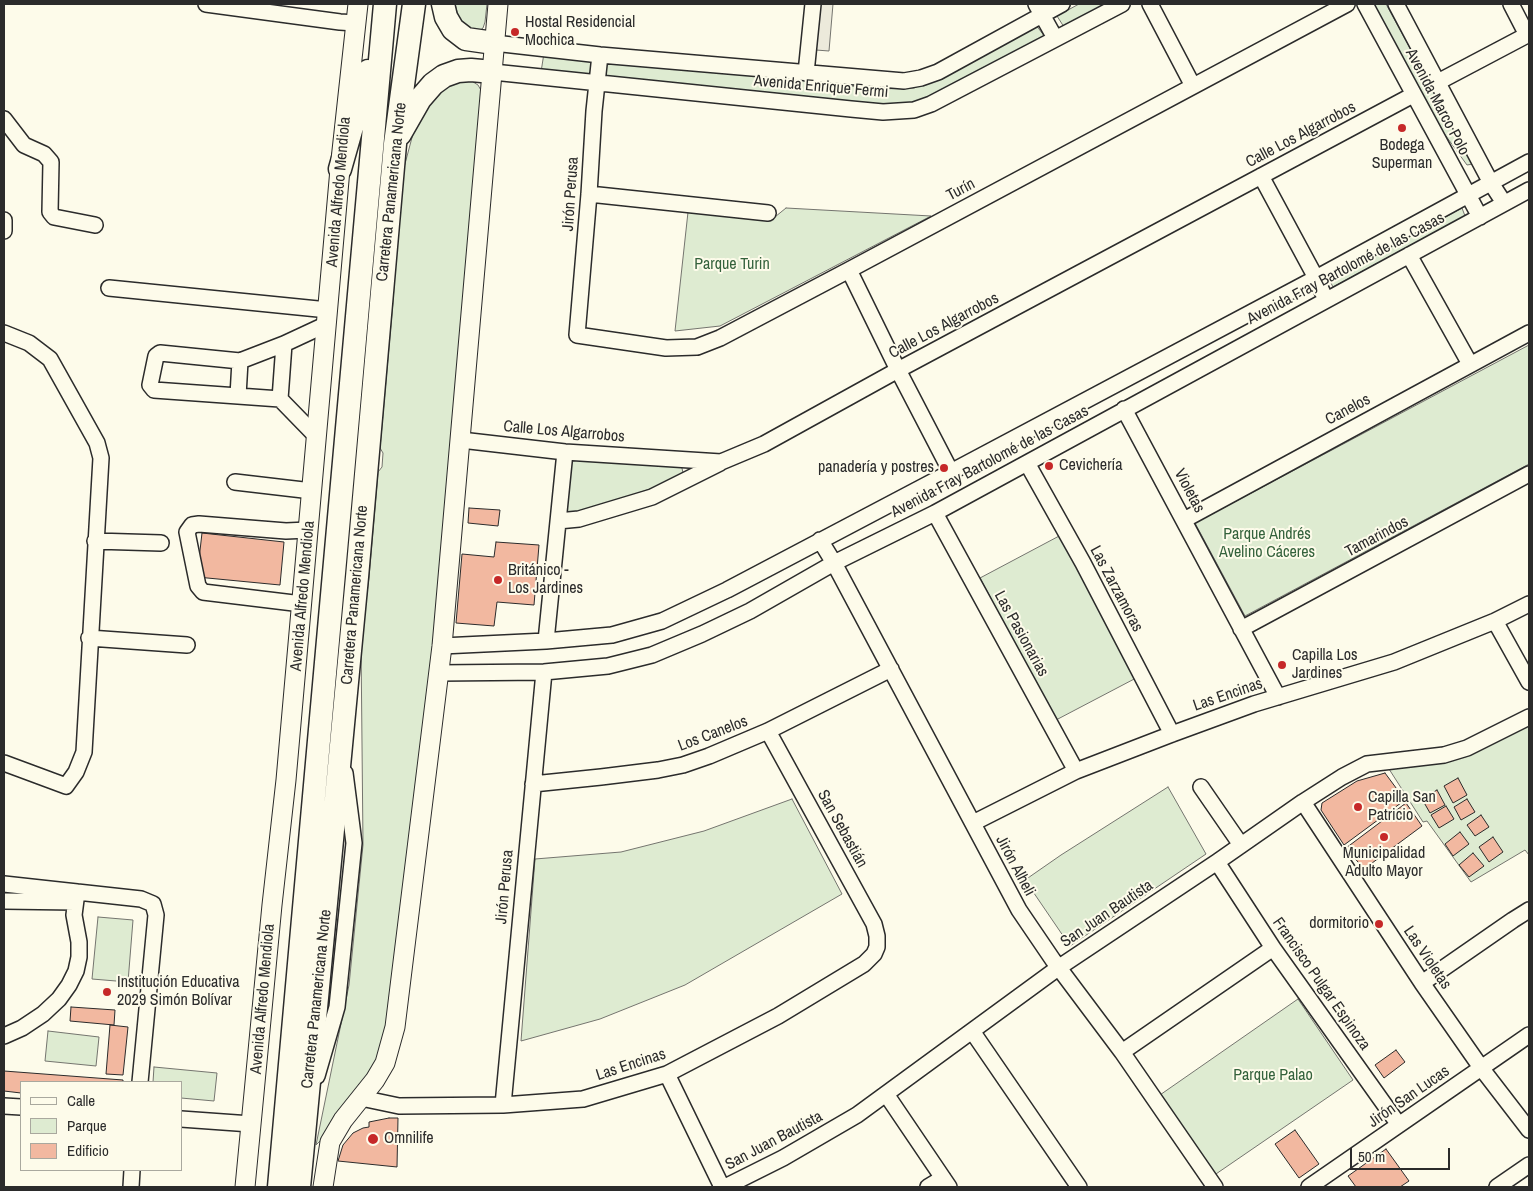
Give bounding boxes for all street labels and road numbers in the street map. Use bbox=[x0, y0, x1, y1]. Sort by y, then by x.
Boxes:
street label: Avenida Marco Polo bbox=[1401, 45, 1473, 159]
street label: Avenida Enrique Fermi bbox=[753, 72, 889, 102]
street label: Calle Los Algarrobos bbox=[1243, 98, 1359, 172]
street label: Carretera Panamericana Norte bbox=[373, 101, 411, 283]
street label: Avenida Alfredo Mendiola bbox=[323, 116, 355, 268]
street label: Jirón Perusa bbox=[559, 156, 583, 232]
street label: Turín bbox=[943, 175, 979, 205]
street label: Avenida Fray Bartolomé de las Casas bbox=[1244, 209, 1448, 329]
street label: Calle Los Algarrobos bbox=[886, 289, 1002, 363]
street label: Canelos bbox=[1322, 390, 1374, 430]
street label: Avenida Fray Bartolomé de las Casas bbox=[888, 402, 1092, 522]
street label: Calle Los Algarrobos bbox=[503, 417, 625, 447]
street label: Violetas bbox=[1169, 466, 1209, 516]
street label: Carretera Panamericana Norte bbox=[338, 504, 372, 686]
street label: Tamarindos bbox=[1342, 512, 1412, 562]
street label: Avenida Alfredo Mendiola bbox=[287, 520, 319, 672]
street label: Las Zarzamoras bbox=[1085, 543, 1147, 635]
street label: Las Pasionarias bbox=[990, 588, 1052, 680]
street label: Las Encinas bbox=[1191, 674, 1265, 716]
street label: Los Canelos bbox=[676, 712, 750, 756]
street label: San Sebastián bbox=[813, 787, 871, 871]
street label: Jirón Alheli bbox=[991, 833, 1039, 899]
street label: Jirón Perusa bbox=[492, 849, 518, 925]
street label: San Juan Bautista bbox=[1057, 876, 1157, 952]
street label: Carretera Panamericana Norte bbox=[298, 908, 336, 1090]
street label: Francisco Pulgar Espinoza bbox=[1268, 914, 1374, 1054]
street label: Avenida Alfredo Mendiola bbox=[247, 923, 279, 1075]
street label: Las Violetas bbox=[1399, 923, 1455, 993]
street label: Las Encinas bbox=[594, 1045, 668, 1085]
street label: Jirón San Lucas bbox=[1365, 1062, 1453, 1132]
street label: San Juan Bautista bbox=[722, 1107, 826, 1175]

